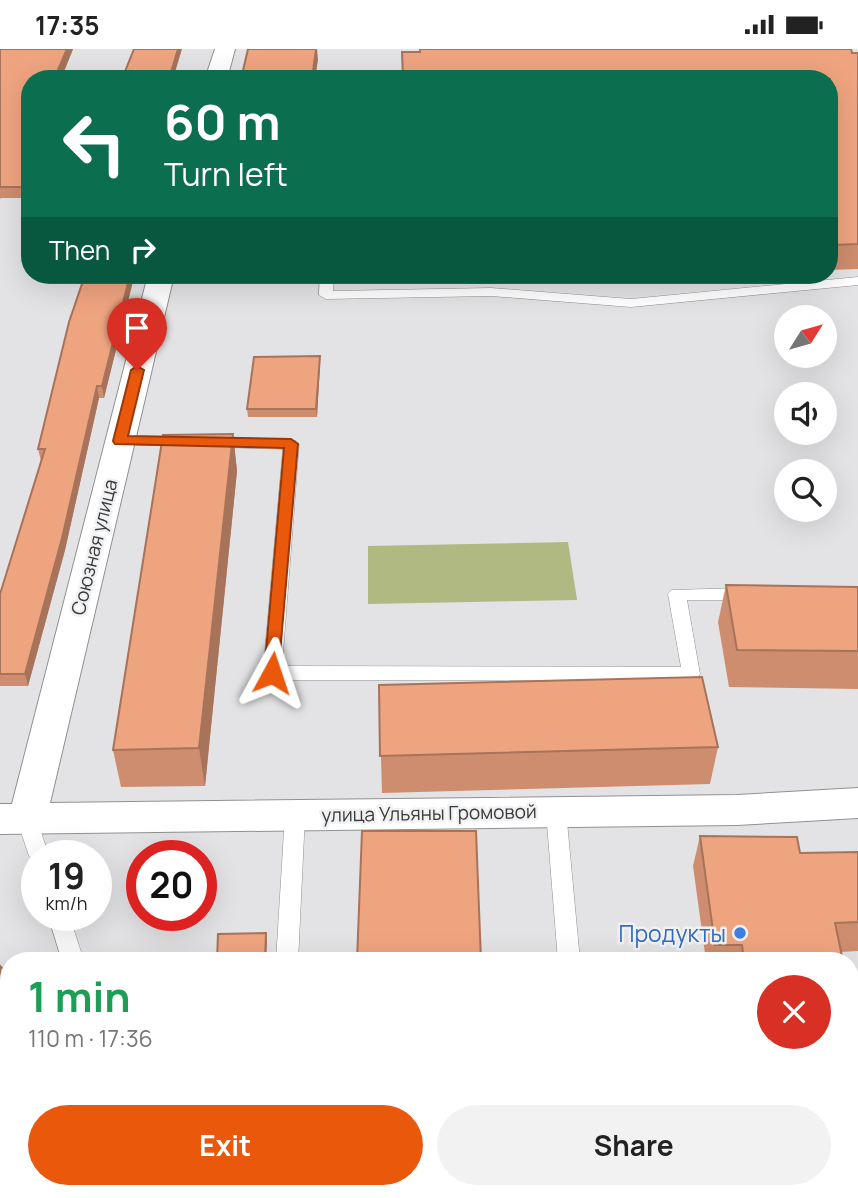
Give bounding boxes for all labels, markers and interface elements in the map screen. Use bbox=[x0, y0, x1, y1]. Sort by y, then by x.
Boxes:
text: 17:35 bbox=[35, 7, 100, 43]
text: 60 m bbox=[164, 88, 281, 155]
icon: left bbox=[49, 98, 140, 189]
text: Turn left bbox=[164, 152, 288, 196]
icon: right bbox=[124, 231, 162, 269]
text: Then bbox=[49, 232, 110, 268]
pin bbox=[107, 298, 167, 370]
north arrow bbox=[774, 305, 836, 367]
map controls bbox=[774, 305, 837, 522]
icon: arrive bbox=[118, 309, 156, 347]
button: sound bbox=[774, 382, 837, 445]
button: search bbox=[774, 459, 837, 522]
street label: Союзная улица bbox=[65, 476, 123, 618]
position arrow bbox=[235, 636, 309, 710]
street label: улица Ульяны Громовой bbox=[321, 798, 537, 828]
speed limit sign: 20 bbox=[126, 840, 217, 931]
text: 19 bbox=[48, 852, 85, 900]
text: km/h bbox=[46, 891, 87, 915]
place label: Продукты bbox=[619, 917, 726, 949]
marker: Продукты bbox=[732, 925, 748, 941]
text: 1 min bbox=[28, 967, 131, 1025]
button: close bbox=[757, 975, 831, 1049]
text: 110 m · 17:36 bbox=[28, 1022, 153, 1054]
button: Exit bbox=[28, 1105, 423, 1185]
button: Share bbox=[437, 1105, 831, 1185]

